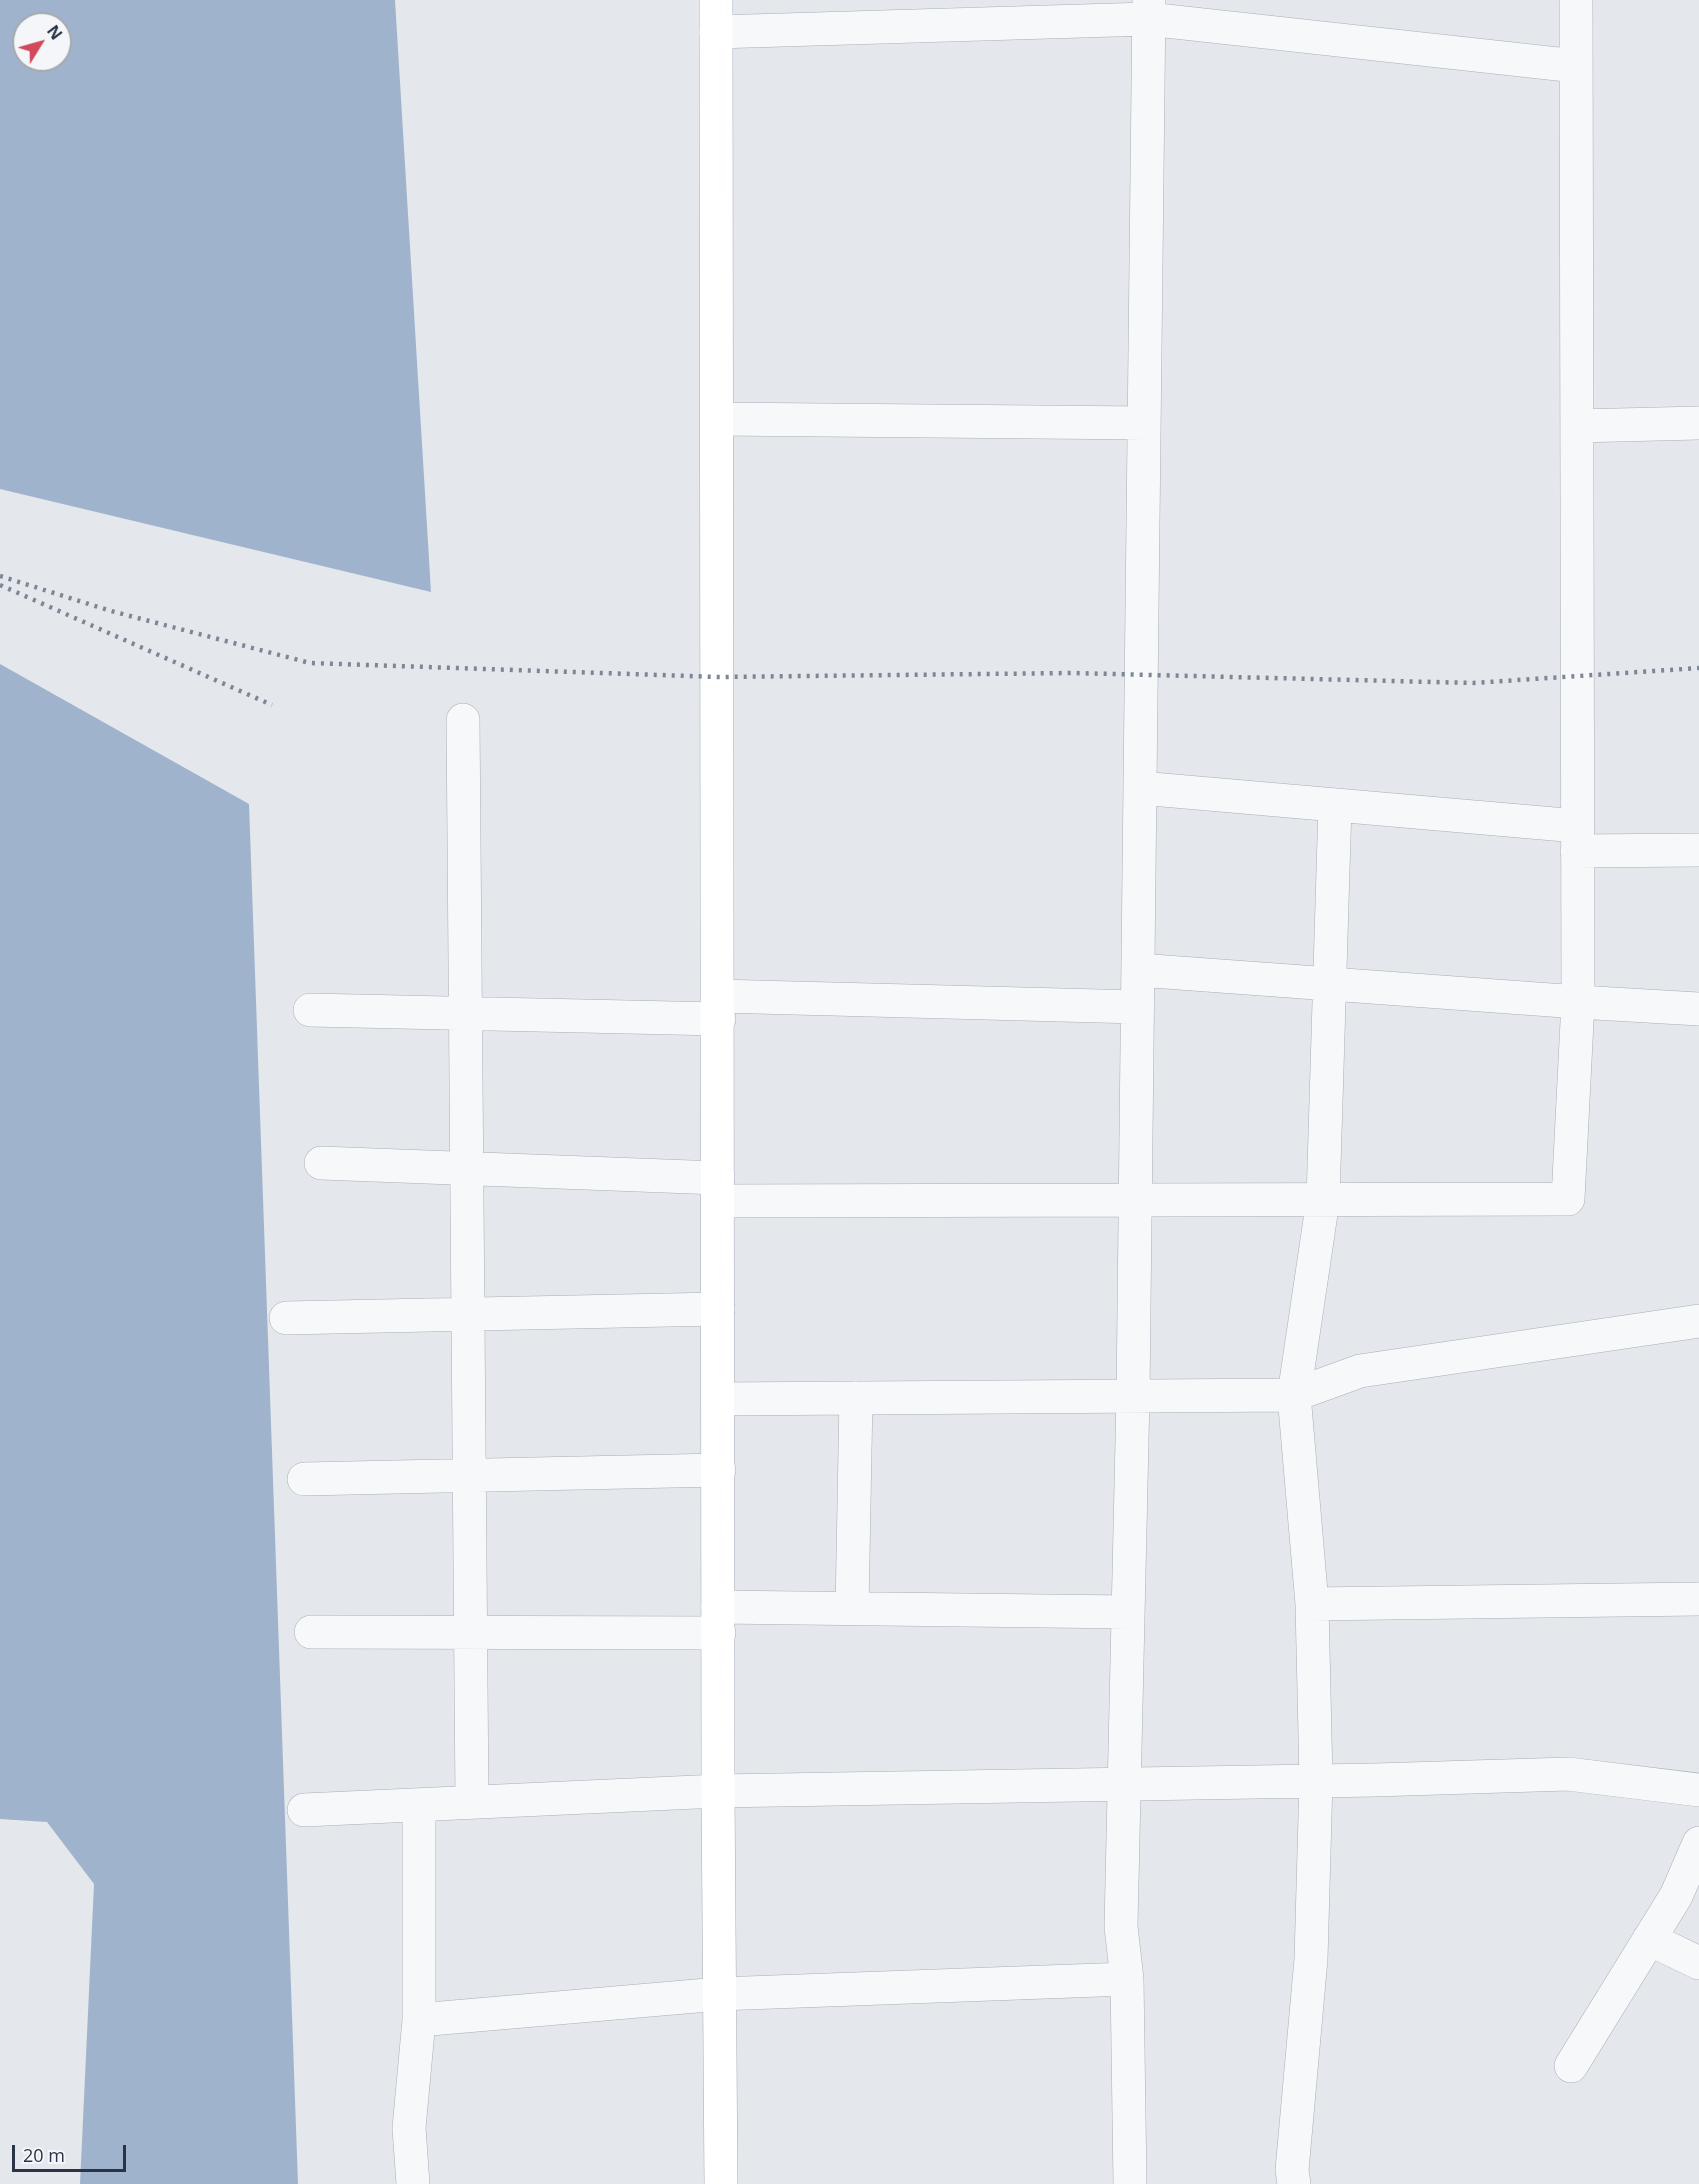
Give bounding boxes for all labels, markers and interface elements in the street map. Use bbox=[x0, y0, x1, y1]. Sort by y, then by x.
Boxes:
north arrow bbox=[12, 12, 72, 72]
text: N bbox=[42, 21, 67, 44]
scale bar bbox=[15, 2133, 129, 2171]
text: 20 m bbox=[23, 2143, 65, 2167]

